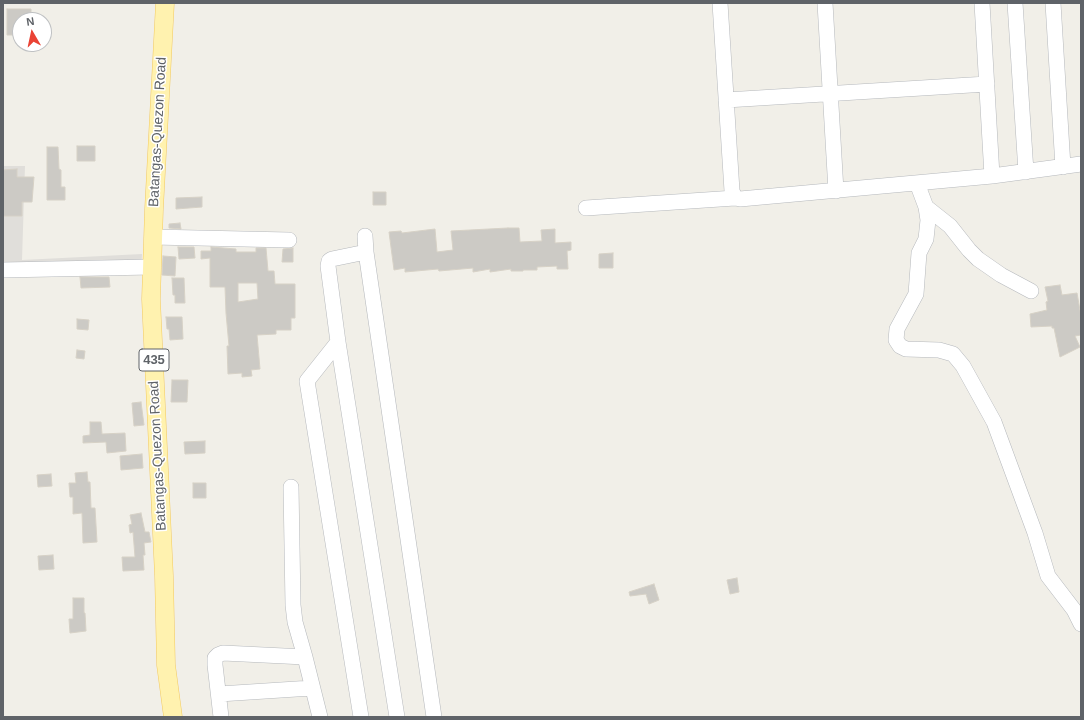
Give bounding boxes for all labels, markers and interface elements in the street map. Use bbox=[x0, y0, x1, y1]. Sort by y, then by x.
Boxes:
north arrow bbox=[12, 12, 52, 52]
text: N bbox=[25, 15, 35, 28]
street label: Batangas-Quezon Road bbox=[146, 57, 170, 207]
road number: 435 bbox=[139, 349, 169, 371]
street label: Batangas-Quezon Road bbox=[146, 381, 170, 531]

